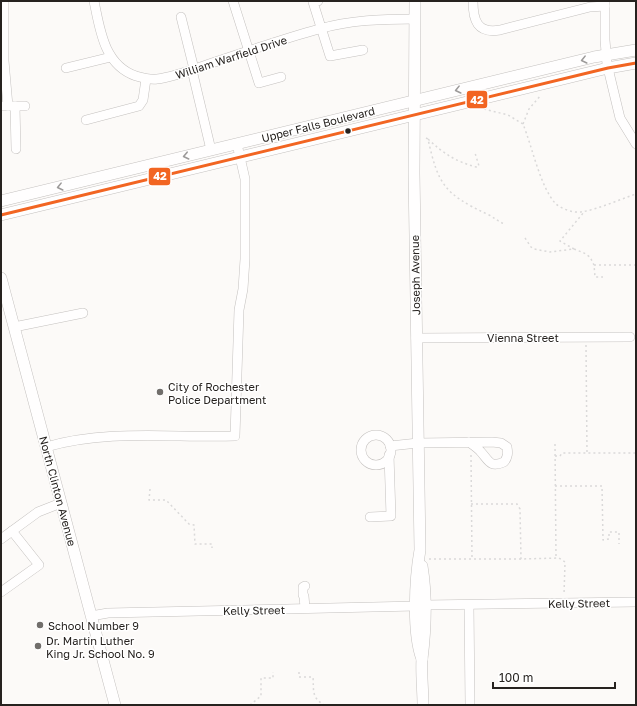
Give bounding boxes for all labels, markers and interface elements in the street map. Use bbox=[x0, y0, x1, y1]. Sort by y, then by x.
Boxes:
street label: William Warfield Drive bbox=[174, 33, 288, 81]
one-way arrow bbox=[581, 55, 587, 63]
one-way arrow bbox=[454, 86, 461, 94]
line badge: 42 bbox=[466, 90, 488, 109]
text: 42 bbox=[470, 93, 484, 106]
street label: Upper Falls Boulevard bbox=[260, 104, 376, 144]
unlabelled marker bbox=[343, 126, 353, 136]
one-way arrow bbox=[183, 151, 190, 160]
line badge: 42 bbox=[148, 167, 171, 186]
text: 42 bbox=[153, 169, 167, 182]
one-way arrow bbox=[57, 182, 63, 190]
street label: Joseph Avenue bbox=[408, 235, 422, 315]
street label: Vienna Street bbox=[487, 331, 559, 344]
place label: City of Rochester Police Department bbox=[168, 380, 266, 406]
marker: City of Rochester Police Department bbox=[155, 387, 165, 397]
street label: North Clinton Avenue bbox=[37, 435, 79, 547]
street label: Kelly Street bbox=[548, 596, 610, 610]
street label: Kelly Street bbox=[223, 603, 285, 617]
place label: School Number 9 bbox=[48, 619, 139, 632]
marker: School Number 9 bbox=[35, 620, 45, 630]
place label: Dr. Martin Luther King Jr. School No. 9 bbox=[46, 634, 155, 660]
marker: Dr. Martin Luther King Jr. School No. 9 bbox=[33, 641, 43, 651]
scale bar bbox=[493, 664, 615, 690]
text: 100 m bbox=[499, 670, 533, 685]

